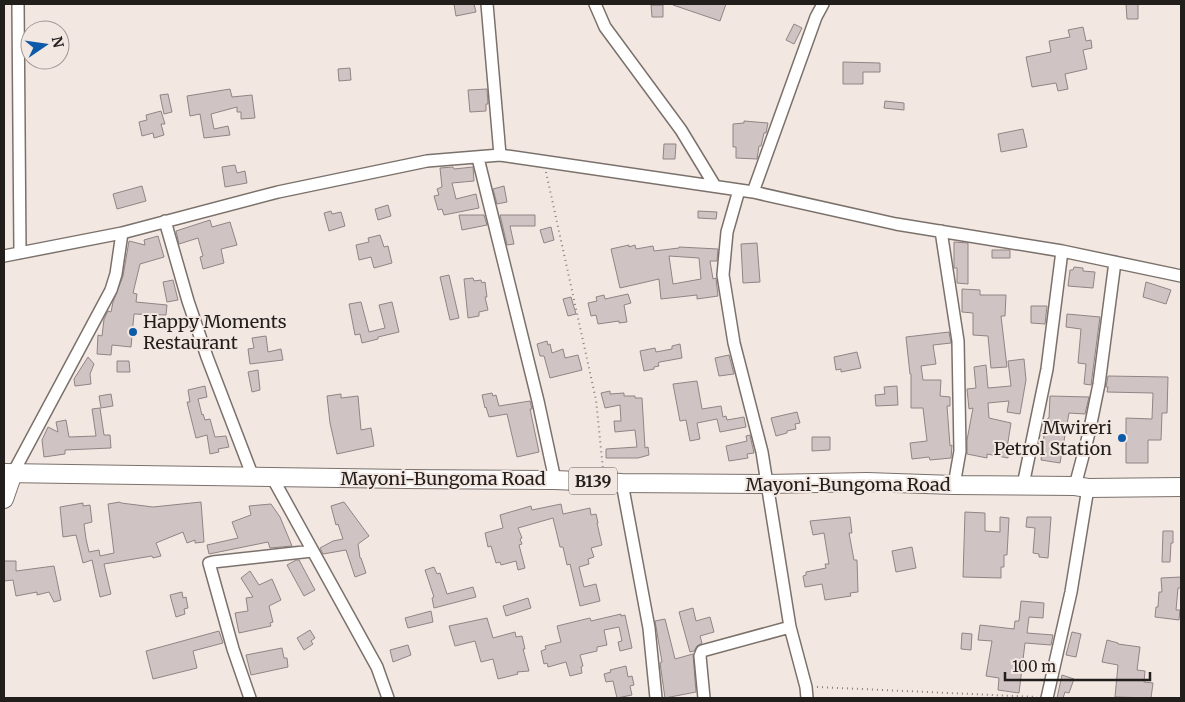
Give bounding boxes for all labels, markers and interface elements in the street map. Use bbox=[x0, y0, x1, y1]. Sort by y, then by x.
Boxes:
north arrow bbox=[20, 20, 70, 70]
text: N bbox=[48, 35, 68, 49]
place label: Happy Moments Restaurant bbox=[143, 310, 287, 354]
marker: Happy Moments Restaurant bbox=[127, 326, 139, 338]
place label: Mwireri Petrol Station bbox=[994, 416, 1112, 460]
marker: Mwireri Petrol Station bbox=[1116, 432, 1128, 444]
street label: Mayoni-Bungoma Road bbox=[340, 467, 546, 490]
road number: B139 bbox=[569, 468, 617, 494]
street label: Mayoni-Bungoma Road bbox=[745, 473, 951, 496]
scale bar bbox=[1005, 650, 1150, 682]
text: 100 m bbox=[1012, 657, 1056, 676]

